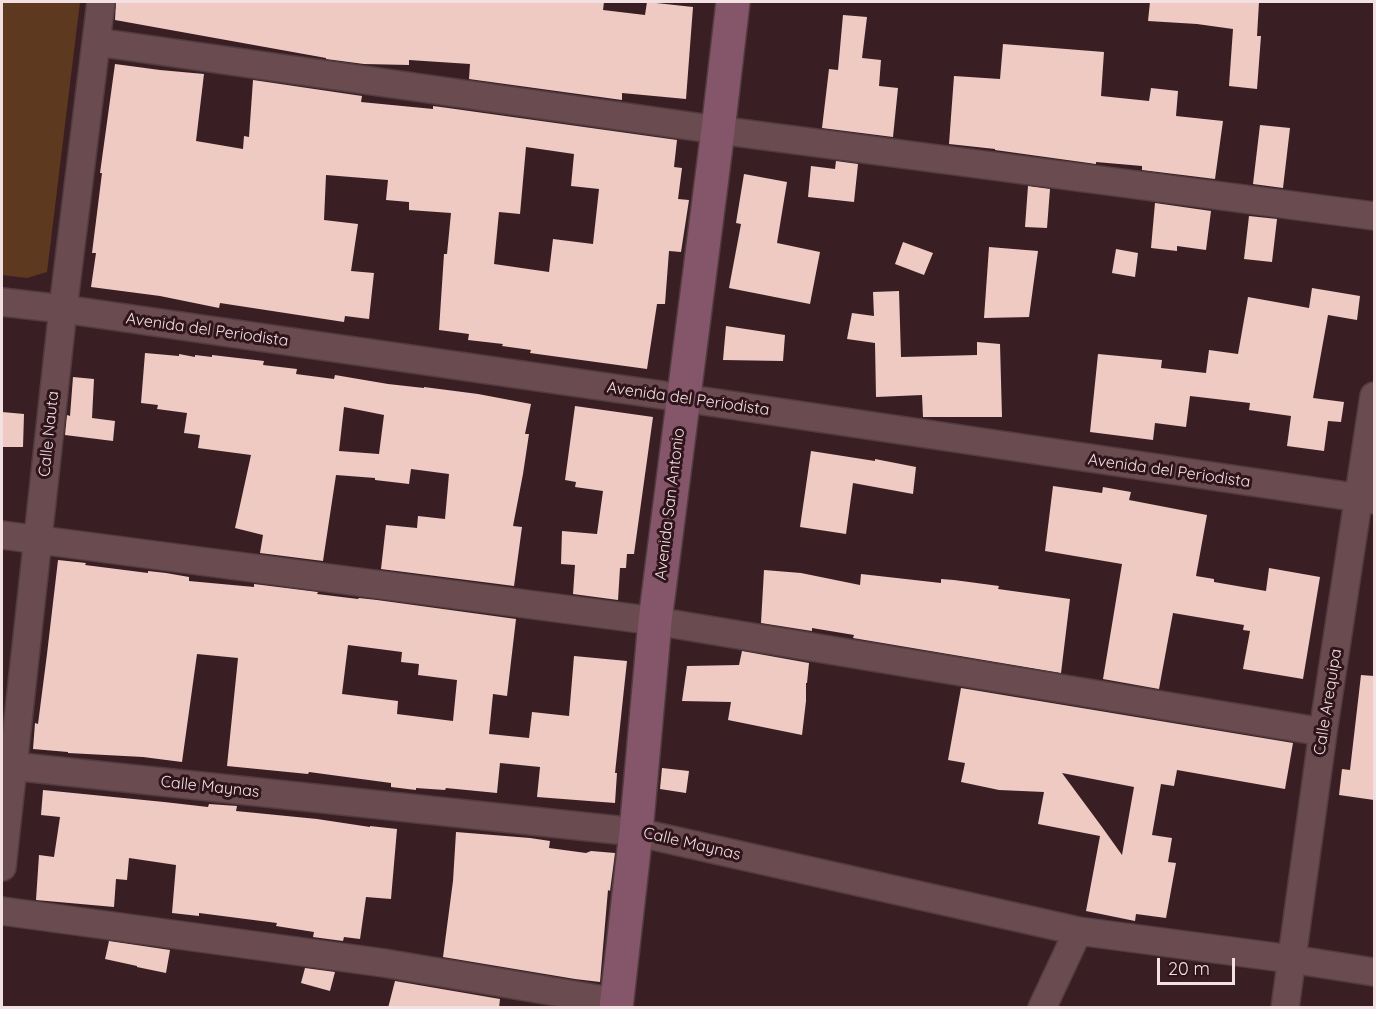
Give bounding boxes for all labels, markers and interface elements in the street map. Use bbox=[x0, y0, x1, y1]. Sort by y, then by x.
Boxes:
street label: Avenida del Periodista bbox=[124, 309, 290, 351]
street label: Avenida del Periodista bbox=[605, 378, 771, 420]
street label: Calle Nauta bbox=[35, 390, 63, 478]
street label: Avenida San Antonio bbox=[651, 427, 689, 581]
street label: Avenida del Periodista bbox=[1086, 450, 1252, 492]
street label: Calle Arequipa bbox=[1310, 647, 1346, 757]
street label: Calle Maynas bbox=[160, 772, 260, 802]
street label: Calle Maynas bbox=[642, 823, 742, 865]
scale bar bbox=[1160, 946, 1238, 984]
text: 20 m bbox=[1168, 957, 1210, 980]

